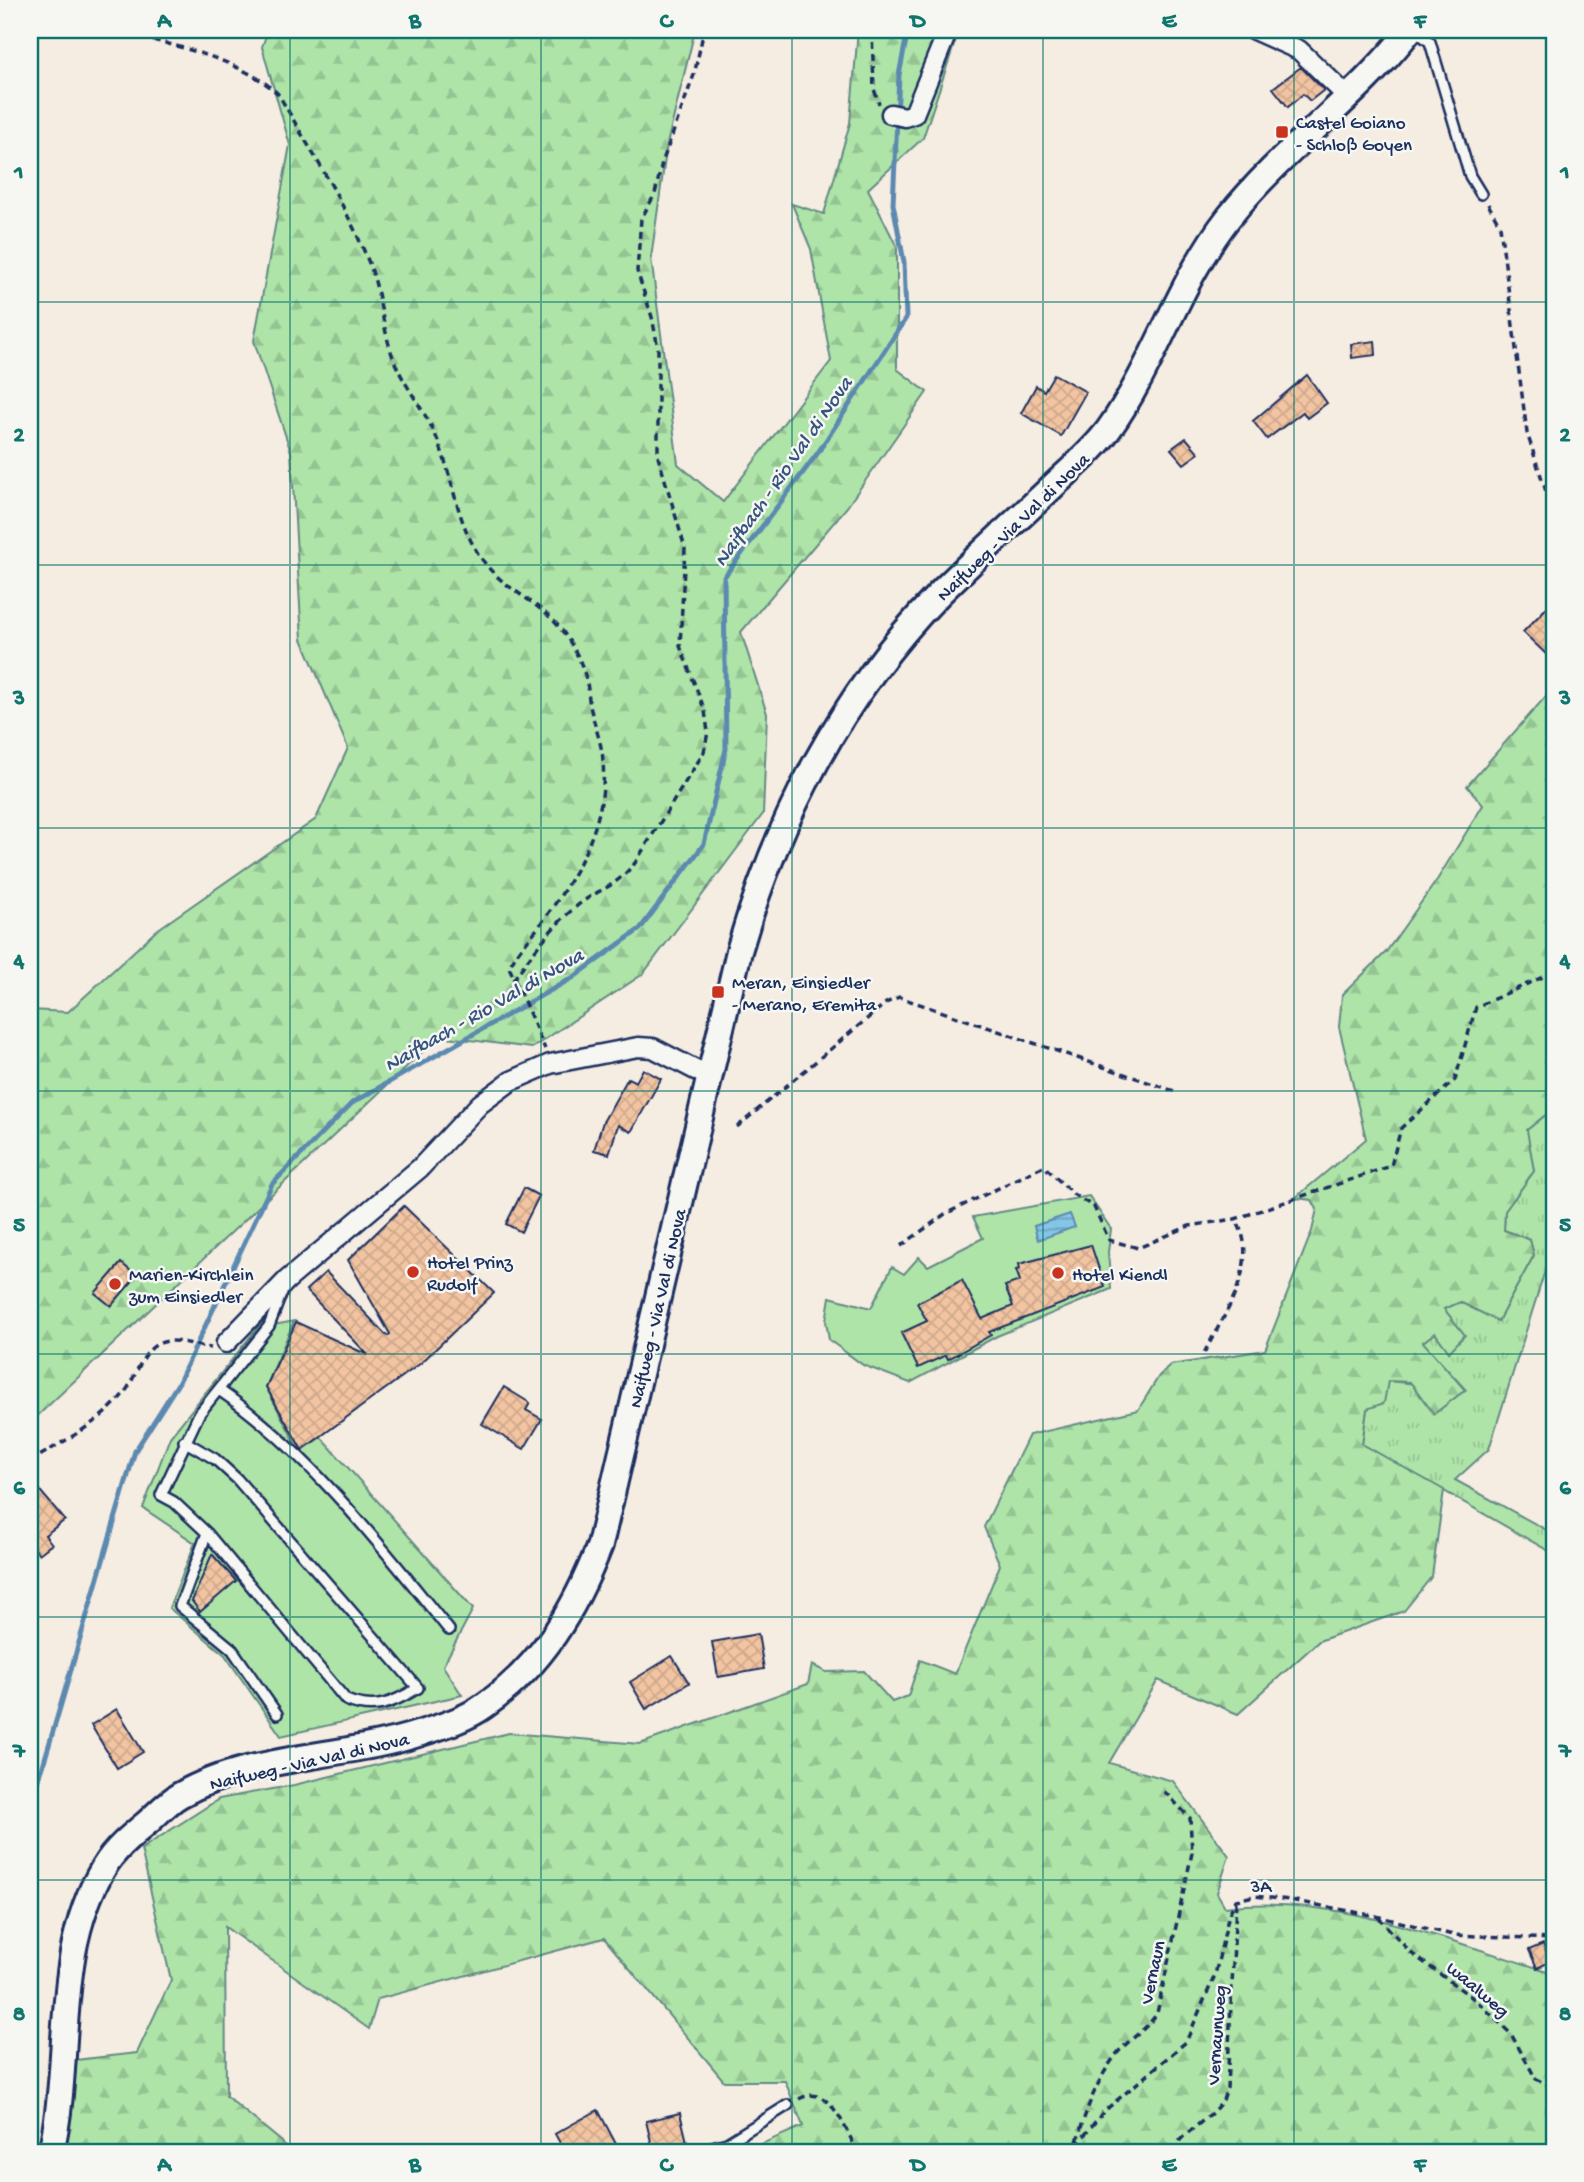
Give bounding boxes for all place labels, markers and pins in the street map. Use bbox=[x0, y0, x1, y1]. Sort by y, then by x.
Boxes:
place label: Castel Goiano - Schloß Goyen bbox=[1296, 113, 1412, 158]
marker: Castel Goiano - Schloß Goyen bbox=[1274, 124, 1290, 140]
place label: Meran, Einsiedler - Merano, Eremita bbox=[732, 973, 878, 1018]
marker: Meran, Einsiedler - Merano, Eremita bbox=[710, 984, 726, 1000]
place label: Hotel Prinz Rudolf bbox=[427, 1253, 513, 1298]
marker: Hotel Prinz Rudolf bbox=[405, 1264, 421, 1280]
place label: Marien-Kirchlein zum Einsiedler bbox=[129, 1265, 253, 1310]
marker: Hotel Kiendl bbox=[1050, 1265, 1066, 1281]
place label: Hotel Kiendl bbox=[1072, 1265, 1168, 1288]
marker: Marien-Kirchlein zum Einsiedler bbox=[107, 1276, 123, 1292]

